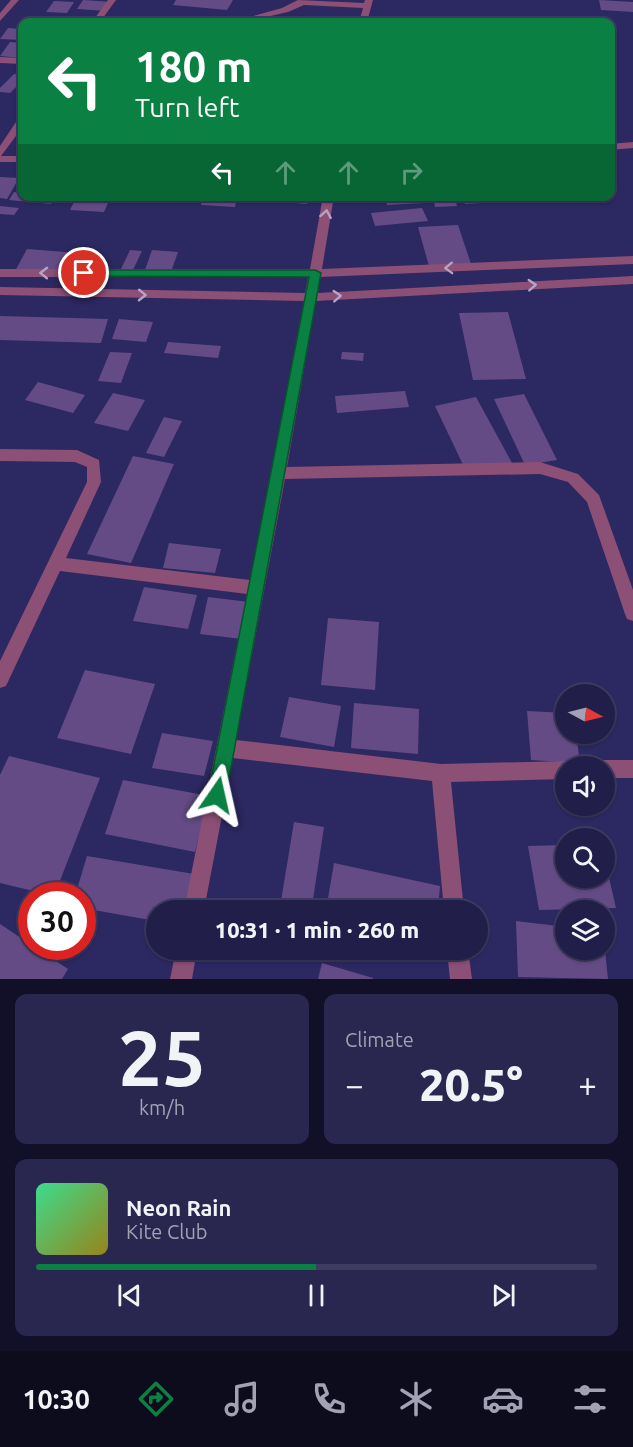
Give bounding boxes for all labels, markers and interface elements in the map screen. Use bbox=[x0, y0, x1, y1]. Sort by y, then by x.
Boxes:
icon: left bbox=[36, 42, 114, 120]
text: 180 m bbox=[135, 43, 252, 90]
text: Turn left bbox=[135, 92, 239, 122]
icon: left bbox=[206, 156, 239, 189]
icon: ahead bbox=[269, 156, 302, 189]
icon: ahead bbox=[332, 156, 365, 189]
icon: right bbox=[395, 156, 428, 189]
one-way arrow bbox=[319, 210, 331, 219]
pin bbox=[58, 247, 109, 298]
icon: arrive bbox=[67, 256, 100, 289]
one-way arrow bbox=[444, 262, 453, 274]
one-way arrow bbox=[39, 267, 48, 279]
one-way arrow bbox=[528, 279, 537, 292]
one-way arrow bbox=[138, 288, 147, 301]
one-way arrow bbox=[333, 289, 342, 302]
north arrow bbox=[555, 684, 615, 744]
map controls bbox=[555, 684, 615, 960]
button: sound bbox=[555, 756, 615, 816]
position arrow bbox=[185, 763, 249, 827]
button: search bbox=[555, 828, 615, 888]
speed limit sign: 30 bbox=[18, 882, 96, 960]
button: layers bbox=[555, 900, 615, 960]
text: 10:31 · 1 min · 260 m bbox=[215, 917, 419, 942]
text: 25 bbox=[118, 1013, 206, 1101]
text: Climate bbox=[345, 1028, 414, 1051]
text: 20.5° bbox=[419, 1059, 523, 1110]
text: − bbox=[345, 1066, 364, 1103]
text: + bbox=[578, 1066, 597, 1103]
text: km/h bbox=[139, 1096, 185, 1119]
text: Neon Rain bbox=[126, 1195, 231, 1220]
text: Kite Club bbox=[126, 1220, 208, 1243]
icon: previous bbox=[113, 1279, 146, 1312]
icon: pause bbox=[300, 1279, 333, 1312]
icon: next bbox=[487, 1279, 520, 1312]
icon: directions bbox=[135, 1378, 177, 1420]
icon: music bbox=[221, 1378, 263, 1420]
icon: phone bbox=[308, 1378, 350, 1420]
icon: climate bbox=[395, 1378, 437, 1420]
icon: car bbox=[482, 1378, 524, 1420]
icon: filters bbox=[569, 1378, 611, 1420]
text: 10:30 bbox=[22, 1384, 90, 1414]

